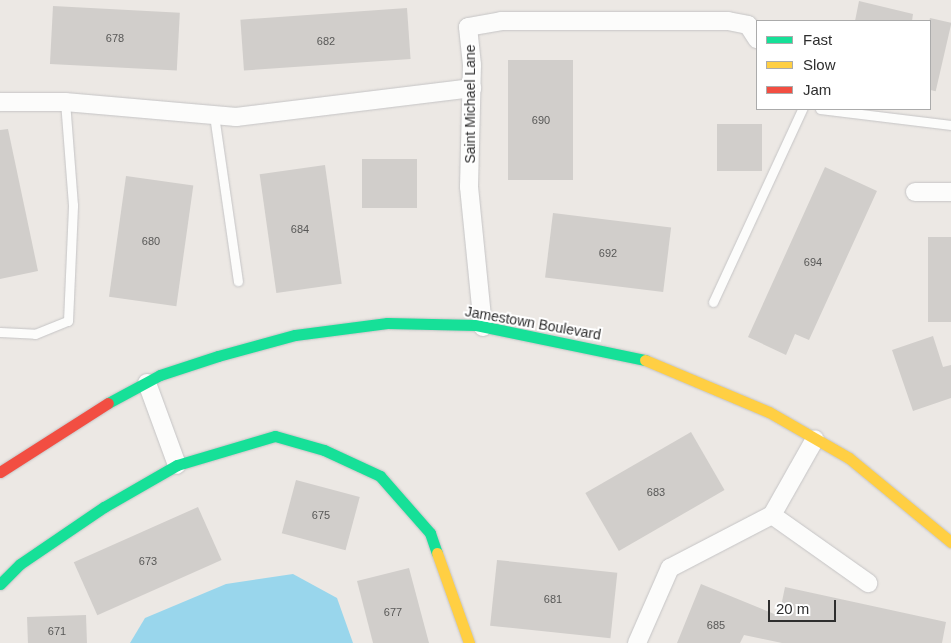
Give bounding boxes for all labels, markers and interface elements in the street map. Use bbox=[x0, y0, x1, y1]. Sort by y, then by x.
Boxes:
legend bbox=[756, 20, 931, 110]
house number: 678 bbox=[106, 31, 124, 45]
text: Fast bbox=[803, 31, 832, 48]
house number: 682 bbox=[317, 34, 335, 48]
street label: Saint Michael Lane bbox=[462, 44, 478, 164]
text: Slow bbox=[803, 56, 836, 73]
text: Jam bbox=[803, 81, 831, 98]
house number: 690 bbox=[532, 113, 550, 127]
house number: 684 bbox=[291, 222, 309, 236]
house number: 680 bbox=[142, 234, 160, 248]
house number: 692 bbox=[599, 246, 617, 260]
house number: 694 bbox=[804, 255, 822, 269]
street label: Jamestown Boulevard bbox=[464, 303, 602, 343]
house number: 683 bbox=[647, 485, 665, 499]
house number: 675 bbox=[312, 508, 330, 522]
house number: 673 bbox=[139, 554, 157, 568]
scale bar bbox=[771, 590, 838, 622]
house number: 681 bbox=[544, 592, 562, 606]
text: 20 m bbox=[776, 600, 809, 617]
house number: 677 bbox=[384, 605, 402, 619]
house number: 685 bbox=[707, 618, 725, 632]
house number: 671 bbox=[48, 624, 66, 638]

